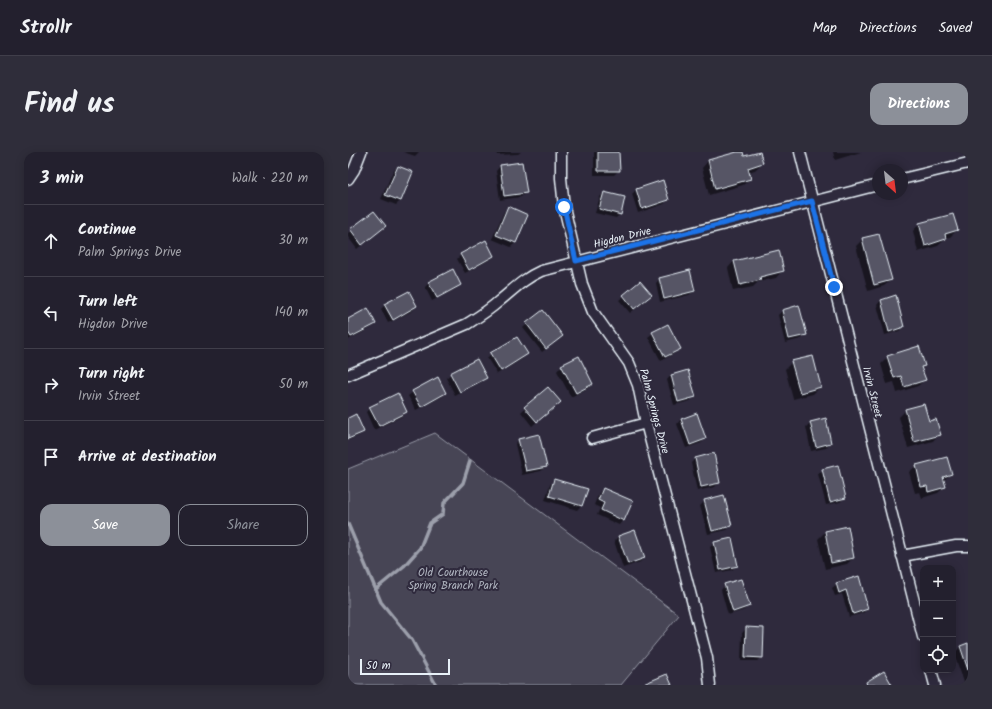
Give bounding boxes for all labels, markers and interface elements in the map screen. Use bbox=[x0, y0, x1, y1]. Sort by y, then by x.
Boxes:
text: Strollr bbox=[20, 13, 72, 43]
text: Map bbox=[812, 17, 837, 39]
text: Directions bbox=[859, 17, 917, 39]
text: Saved bbox=[939, 17, 972, 39]
text: Find us bbox=[24, 82, 115, 127]
button: Directions bbox=[870, 83, 968, 125]
north arrow bbox=[872, 164, 908, 200]
text: 3 min bbox=[40, 165, 84, 192]
text: Walk · 220 m bbox=[232, 168, 308, 189]
route start bbox=[555, 198, 573, 216]
text: Continue bbox=[78, 218, 136, 242]
street label: Higdon Drive bbox=[591, 222, 653, 254]
icon: ahead bbox=[40, 230, 62, 252]
text: 30 m bbox=[279, 230, 308, 251]
text: Palm Springs Drive bbox=[78, 242, 181, 263]
route end bbox=[825, 278, 843, 296]
text: Turn left bbox=[78, 290, 138, 314]
icon: left bbox=[40, 302, 62, 324]
text: 140 m bbox=[275, 302, 308, 323]
text: Higdon Drive bbox=[78, 314, 148, 335]
text: Turn right bbox=[78, 362, 145, 386]
street label: Irvin Street bbox=[857, 365, 887, 421]
street label: Palm Springs Drive bbox=[634, 367, 674, 456]
icon: right bbox=[40, 374, 62, 396]
text: 50 m bbox=[279, 374, 308, 395]
text: Irvin Street bbox=[78, 386, 140, 407]
text: Arrive at destination bbox=[78, 445, 217, 469]
icon: arrive bbox=[40, 446, 62, 468]
button: Save bbox=[40, 504, 170, 546]
button: Share bbox=[178, 504, 308, 546]
park label: Old Courthouse Spring Branch Park bbox=[408, 564, 499, 595]
map controls bbox=[920, 565, 956, 673]
button: + bbox=[920, 565, 956, 601]
button: − bbox=[920, 601, 956, 637]
button: locate bbox=[920, 637, 956, 673]
scale bar bbox=[360, 657, 450, 676]
text: 50 m bbox=[366, 657, 391, 675]

